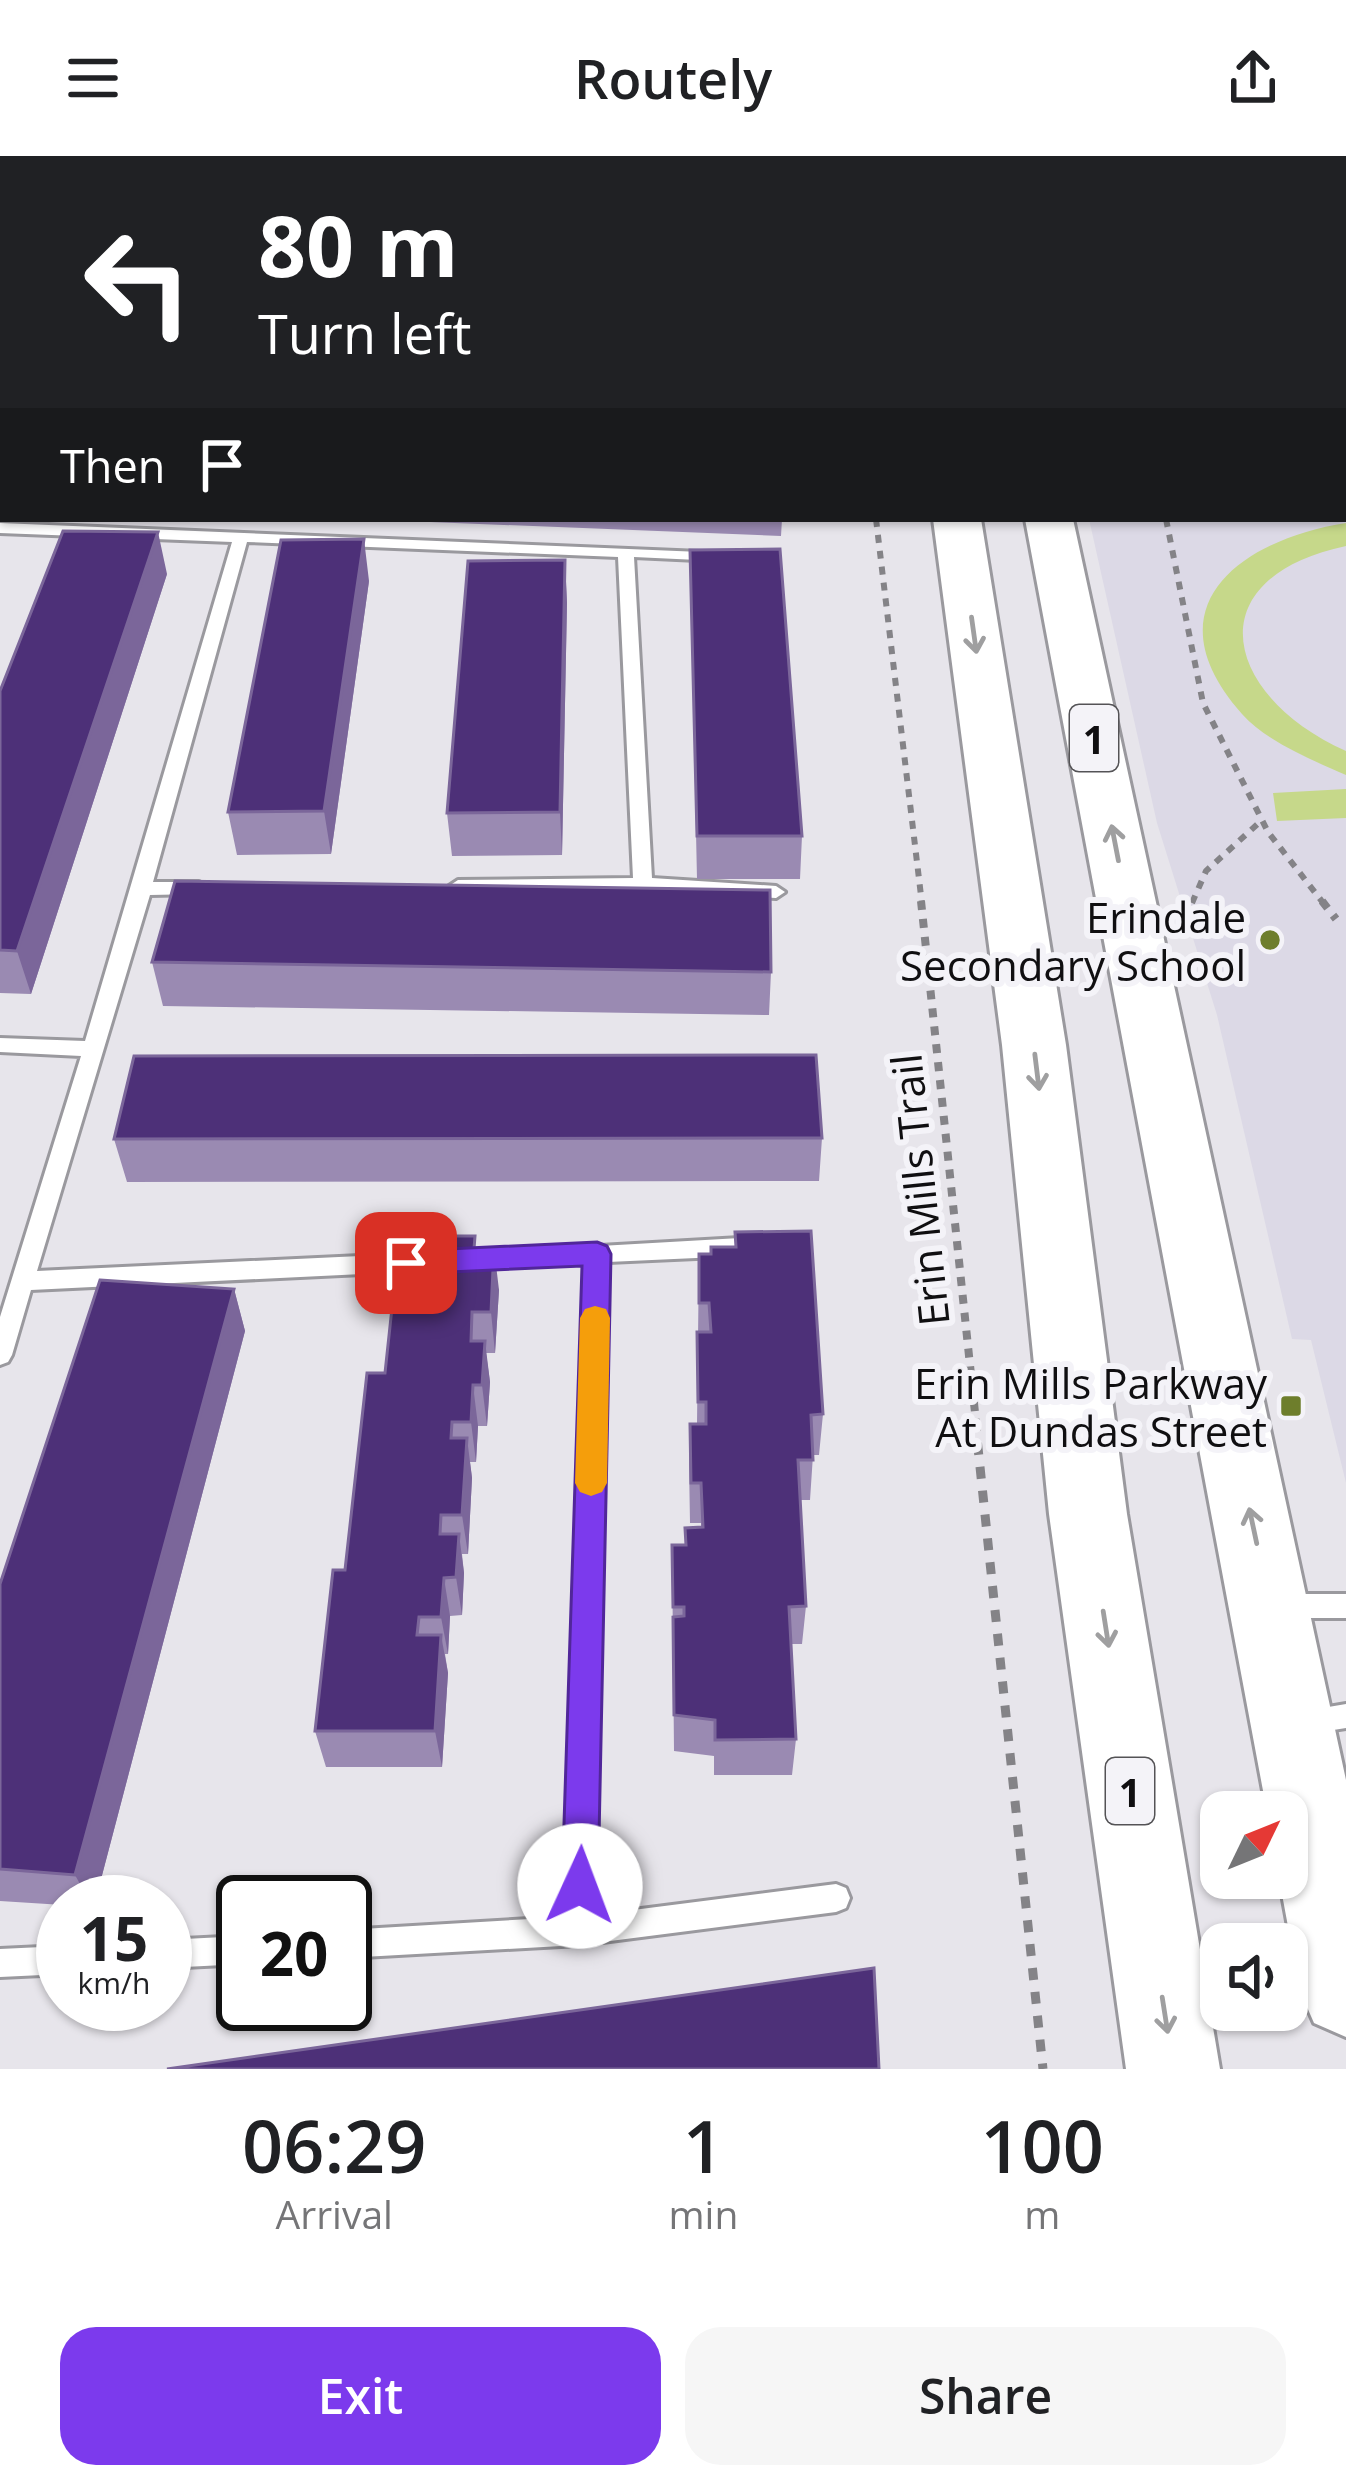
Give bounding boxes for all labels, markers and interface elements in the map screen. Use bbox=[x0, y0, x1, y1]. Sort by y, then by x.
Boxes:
text: Routely bbox=[574, 41, 772, 115]
icon: menu bbox=[60, 45, 126, 111]
icon: share bbox=[1220, 45, 1286, 111]
text: 80 m bbox=[258, 187, 458, 302]
icon: left bbox=[60, 204, 216, 360]
text: Turn left bbox=[258, 296, 471, 370]
icon: arrive bbox=[189, 432, 255, 498]
text: Then bbox=[60, 435, 165, 496]
one-way arrow bbox=[963, 615, 986, 654]
road number: 1 bbox=[1070, 705, 1118, 771]
one-way arrow bbox=[1102, 824, 1125, 863]
place label: Erindale Secondary School bbox=[900, 888, 1246, 993]
marker: Erindale Secondary School bbox=[1257, 927, 1283, 953]
street label: Erin Mills Trail bbox=[876, 1051, 962, 1329]
one-way arrow bbox=[1027, 1052, 1049, 1091]
pin bbox=[355, 1212, 457, 1314]
icon: arrive bbox=[373, 1230, 439, 1296]
place label: Erin Mills Parkway At Dundas Street bbox=[914, 1354, 1268, 1459]
marker: Erin Mills Parkway At Dundas Street bbox=[1278, 1393, 1304, 1419]
one-way arrow bbox=[1241, 1507, 1263, 1546]
one-way arrow bbox=[1095, 1609, 1118, 1648]
road number: 1 bbox=[1106, 1758, 1154, 1824]
north arrow bbox=[1200, 1791, 1308, 1899]
map controls bbox=[1200, 1791, 1308, 2031]
position arrow bbox=[517, 1823, 643, 1949]
speed limit sign: 20 bbox=[216, 1875, 372, 2031]
text: 15 bbox=[80, 1897, 148, 1979]
button: sound bbox=[1200, 1923, 1308, 2031]
text: km/h bbox=[78, 1962, 150, 2003]
one-way arrow bbox=[1154, 1994, 1177, 2033]
text: 06:29 bbox=[242, 2096, 426, 2194]
text: 1 bbox=[683, 2096, 724, 2194]
text: 100 bbox=[980, 2096, 1104, 2194]
text: Arrival bbox=[276, 2187, 393, 2240]
text: min bbox=[669, 2187, 738, 2240]
text: m bbox=[1024, 2187, 1060, 2240]
button: Exit bbox=[60, 2327, 661, 2465]
button: Share bbox=[685, 2327, 1286, 2465]

